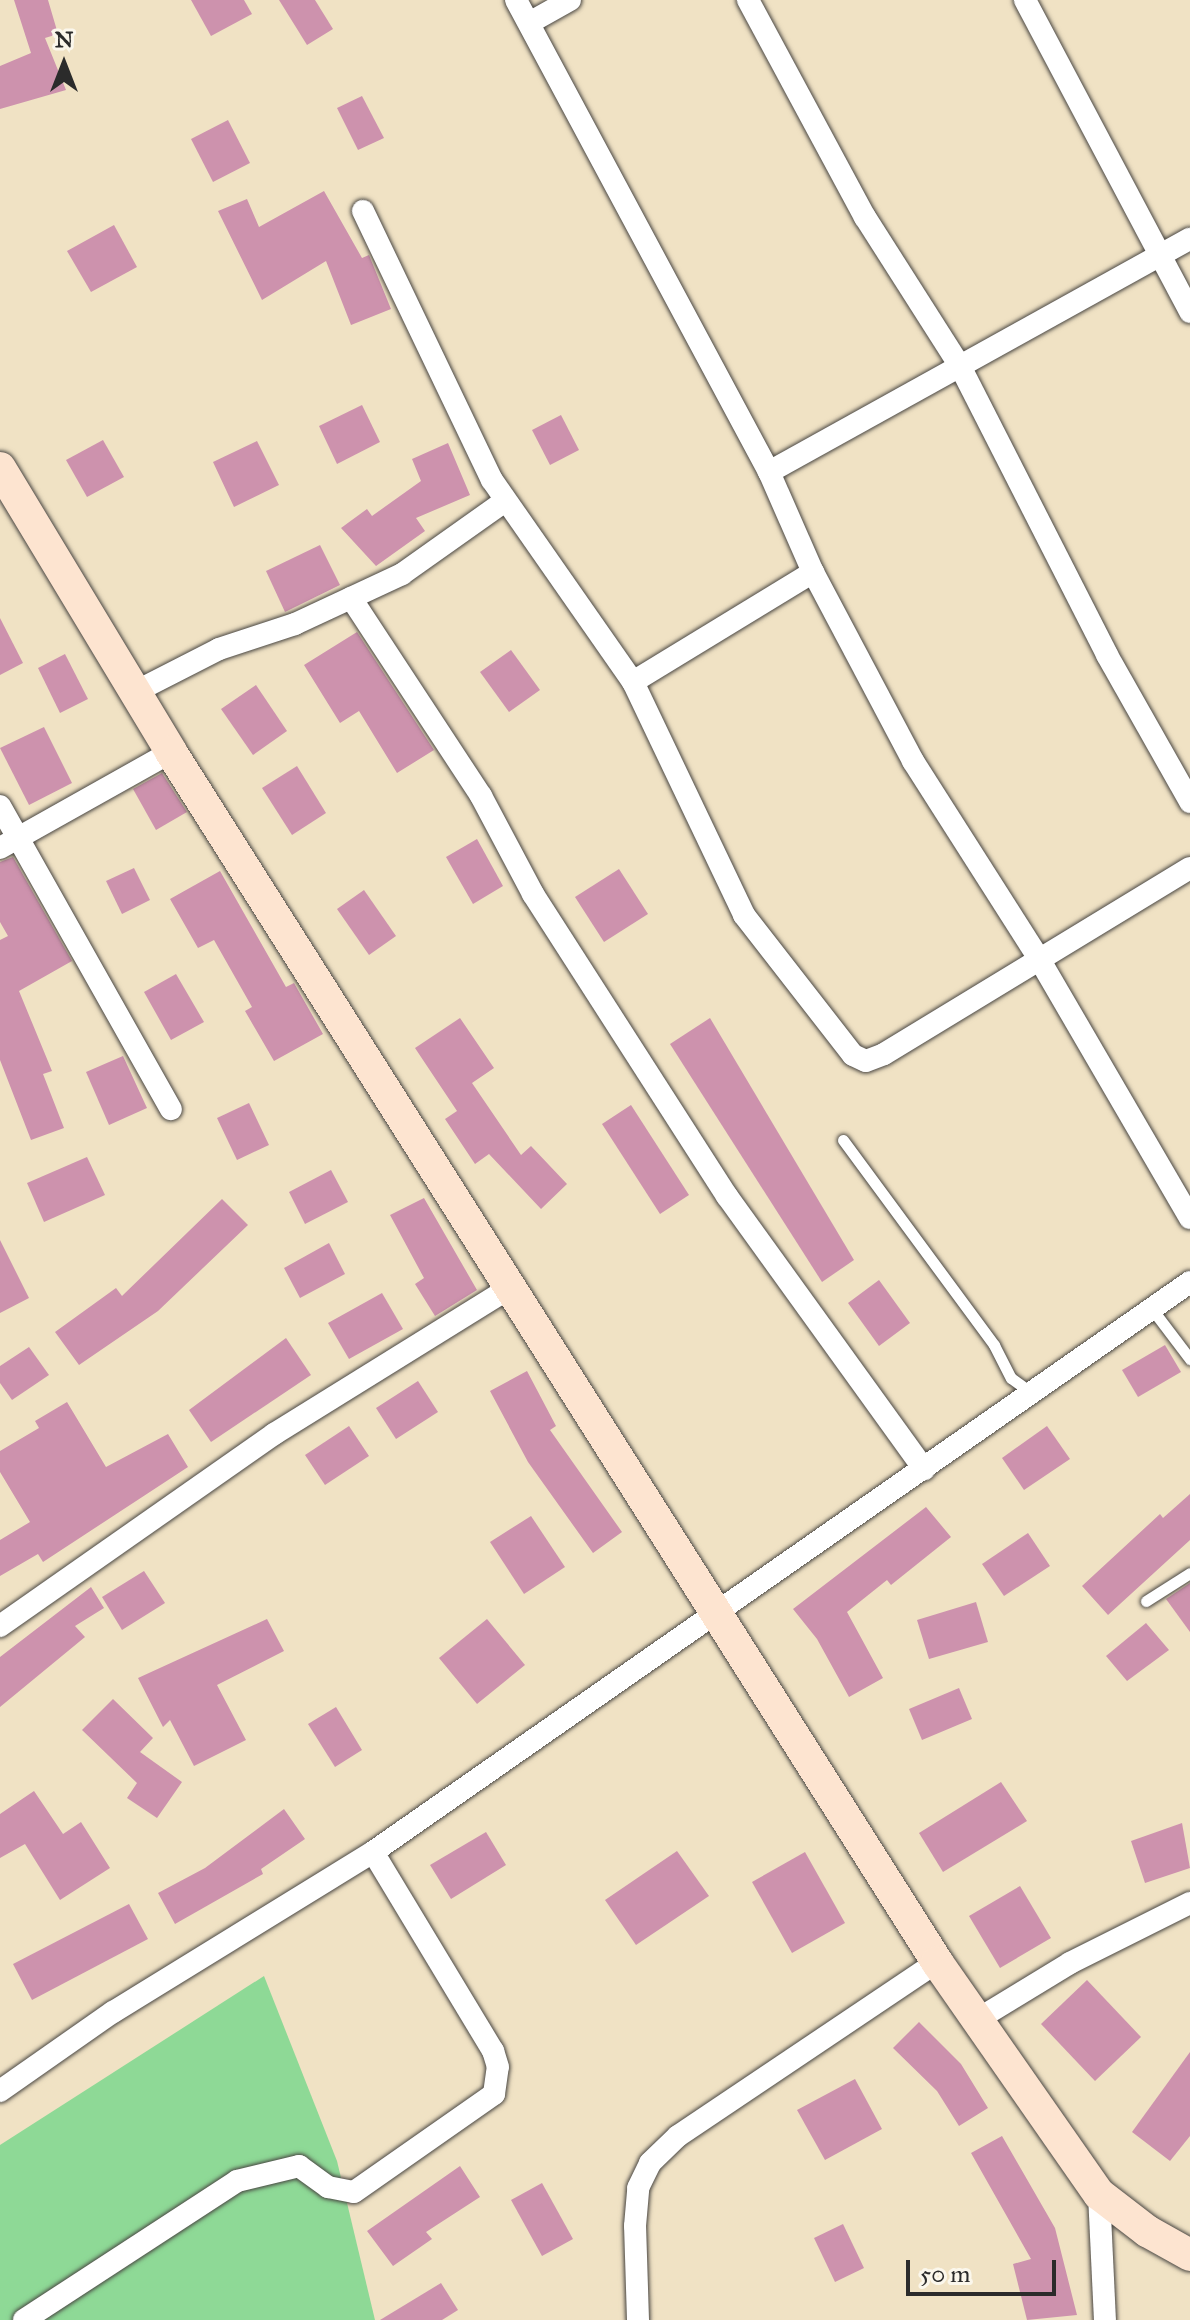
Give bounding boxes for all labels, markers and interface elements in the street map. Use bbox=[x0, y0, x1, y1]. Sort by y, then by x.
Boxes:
north arrow bbox=[24, 24, 104, 104]
text: N bbox=[55, 26, 73, 53]
scale bar bbox=[910, 2244, 1060, 2294]
text: 50 m bbox=[920, 2259, 970, 2289]

